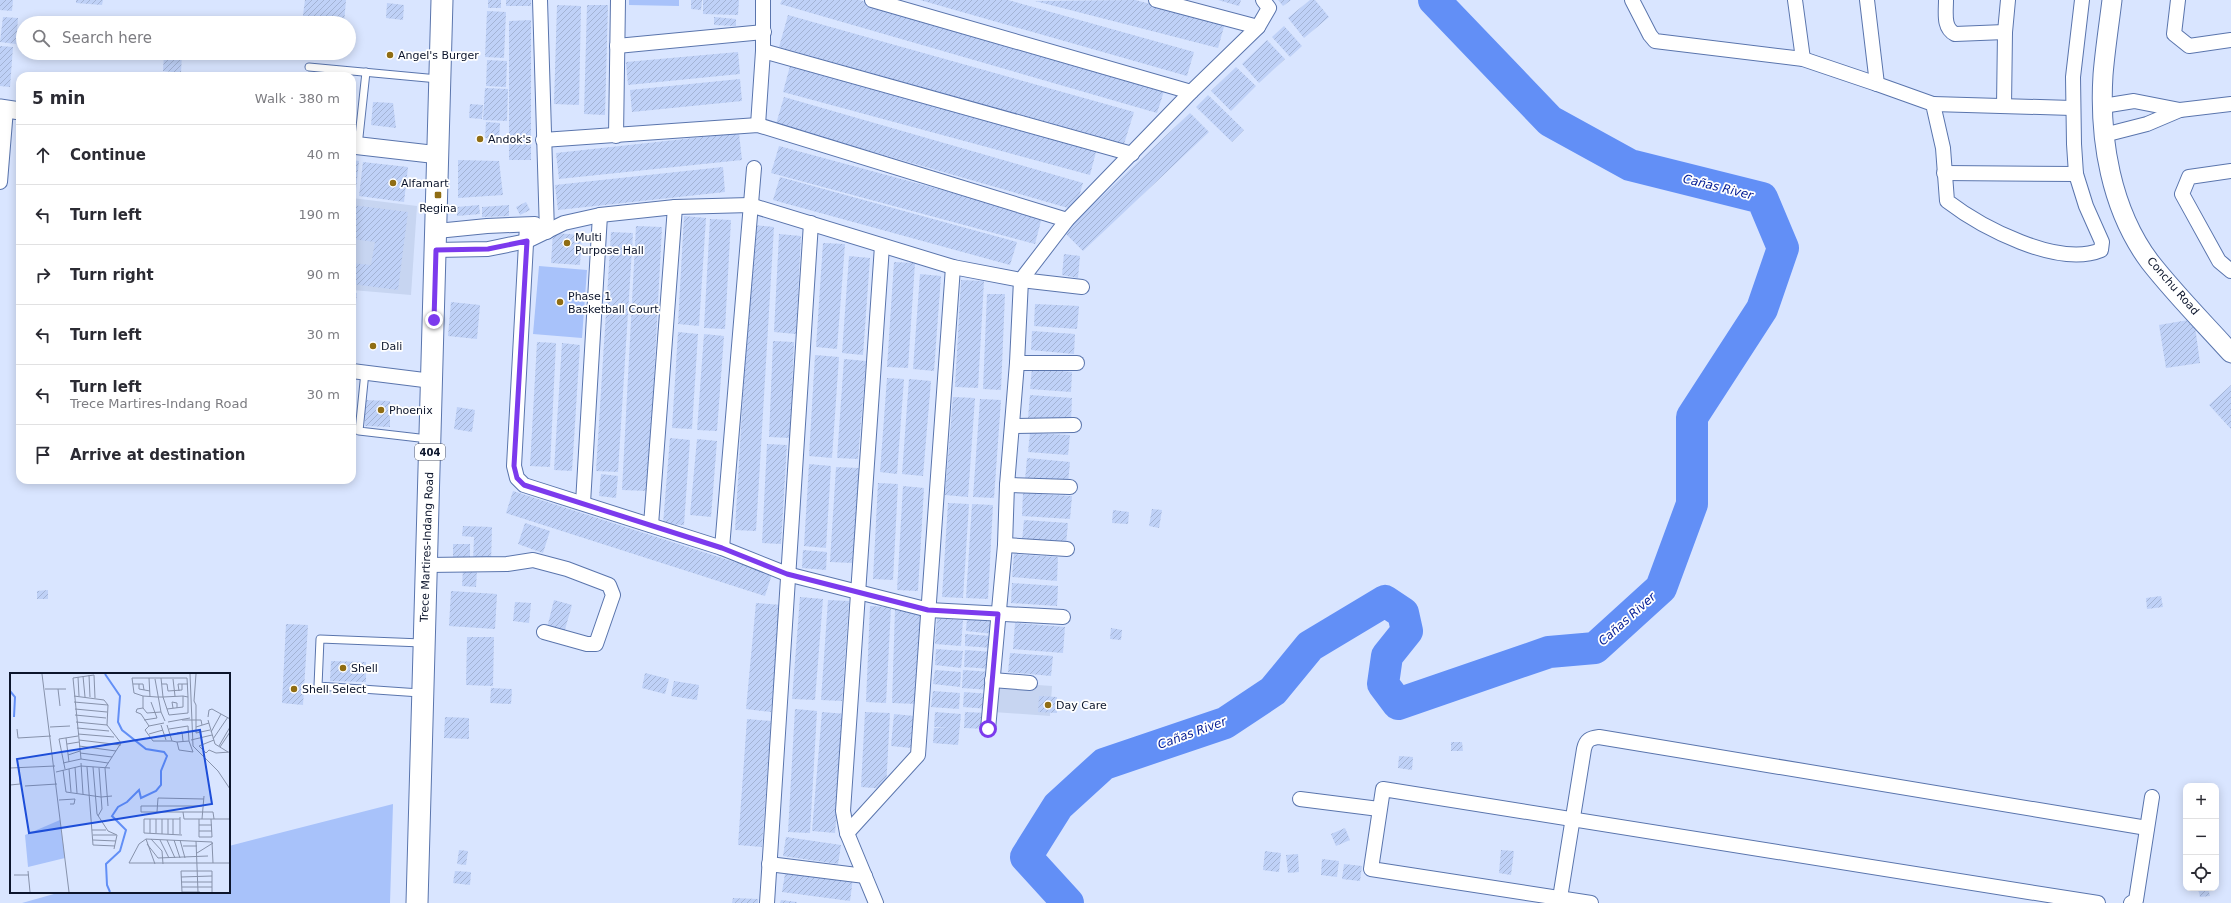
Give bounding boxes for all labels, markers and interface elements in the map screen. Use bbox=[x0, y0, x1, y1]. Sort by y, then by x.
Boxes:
search box bbox=[16, 16, 356, 60]
icon: search bbox=[30, 27, 52, 49]
text: Search here bbox=[62, 29, 152, 47]
place label: Angel's Burger bbox=[398, 49, 479, 62]
marker: Angel's Burger bbox=[385, 50, 395, 60]
text: 5 min bbox=[32, 88, 85, 108]
text: Walk · 380 m bbox=[255, 91, 340, 106]
place label: Andok's bbox=[488, 133, 532, 146]
marker: Andok's bbox=[475, 134, 485, 144]
icon: ahead bbox=[32, 144, 54, 166]
text: Continue bbox=[70, 146, 146, 164]
text: 40 m bbox=[307, 147, 340, 162]
water label: Cañas River bbox=[1681, 172, 1756, 203]
place label: Alfamart bbox=[401, 177, 449, 190]
marker: Alfamart bbox=[388, 178, 398, 188]
marker: Regina bbox=[433, 190, 443, 200]
place label: Regina bbox=[419, 202, 457, 215]
icon: left bbox=[32, 204, 54, 226]
text: Turn left bbox=[70, 206, 142, 224]
text: 190 m bbox=[298, 207, 340, 222]
place label: Multi Purpose Hall bbox=[575, 231, 644, 257]
marker: Multi Purpose Hall bbox=[562, 238, 572, 248]
street label: Conchu Road bbox=[2144, 254, 2202, 318]
icon: right bbox=[32, 264, 54, 286]
text: Turn right bbox=[70, 266, 154, 284]
text: 90 m bbox=[307, 267, 340, 282]
place label: Phase 1 Basketball Court bbox=[568, 290, 659, 316]
marker: Phase 1 Basketball Court bbox=[555, 297, 565, 307]
route end bbox=[425, 311, 443, 329]
icon: left bbox=[32, 324, 54, 346]
text: Turn left bbox=[70, 326, 142, 344]
text: 30 m bbox=[307, 327, 340, 342]
place label: Dali bbox=[381, 340, 402, 353]
marker: Dali bbox=[368, 341, 378, 351]
text: Turn left bbox=[70, 378, 142, 396]
icon: left bbox=[32, 384, 54, 406]
text: 30 m bbox=[307, 387, 340, 402]
text: Trece Martires-Indang Road bbox=[70, 396, 248, 411]
place label: Phoenix bbox=[389, 404, 433, 417]
marker: Phoenix bbox=[376, 405, 386, 415]
icon: arrive bbox=[32, 444, 54, 466]
road number: 404 bbox=[415, 444, 445, 460]
text: Arrive at destination bbox=[70, 446, 245, 464]
street label: Trece Martires-Indang Road bbox=[418, 472, 436, 623]
water label: Cañas River bbox=[1596, 589, 1659, 648]
place label: Shell bbox=[351, 662, 378, 675]
marker: Shell bbox=[338, 663, 348, 673]
inset map bbox=[10, 673, 230, 893]
place label: Shell Select bbox=[302, 683, 367, 696]
marker: Shell Select bbox=[289, 684, 299, 694]
place label: Day Care bbox=[1056, 699, 1107, 712]
marker: Day Care bbox=[1043, 700, 1053, 710]
water label: Cañas River bbox=[1156, 714, 1229, 752]
route start bbox=[979, 720, 997, 738]
map controls bbox=[2183, 783, 2219, 891]
button: + bbox=[2183, 783, 2219, 819]
button: − bbox=[2183, 819, 2219, 855]
button: locate bbox=[2183, 855, 2219, 891]

